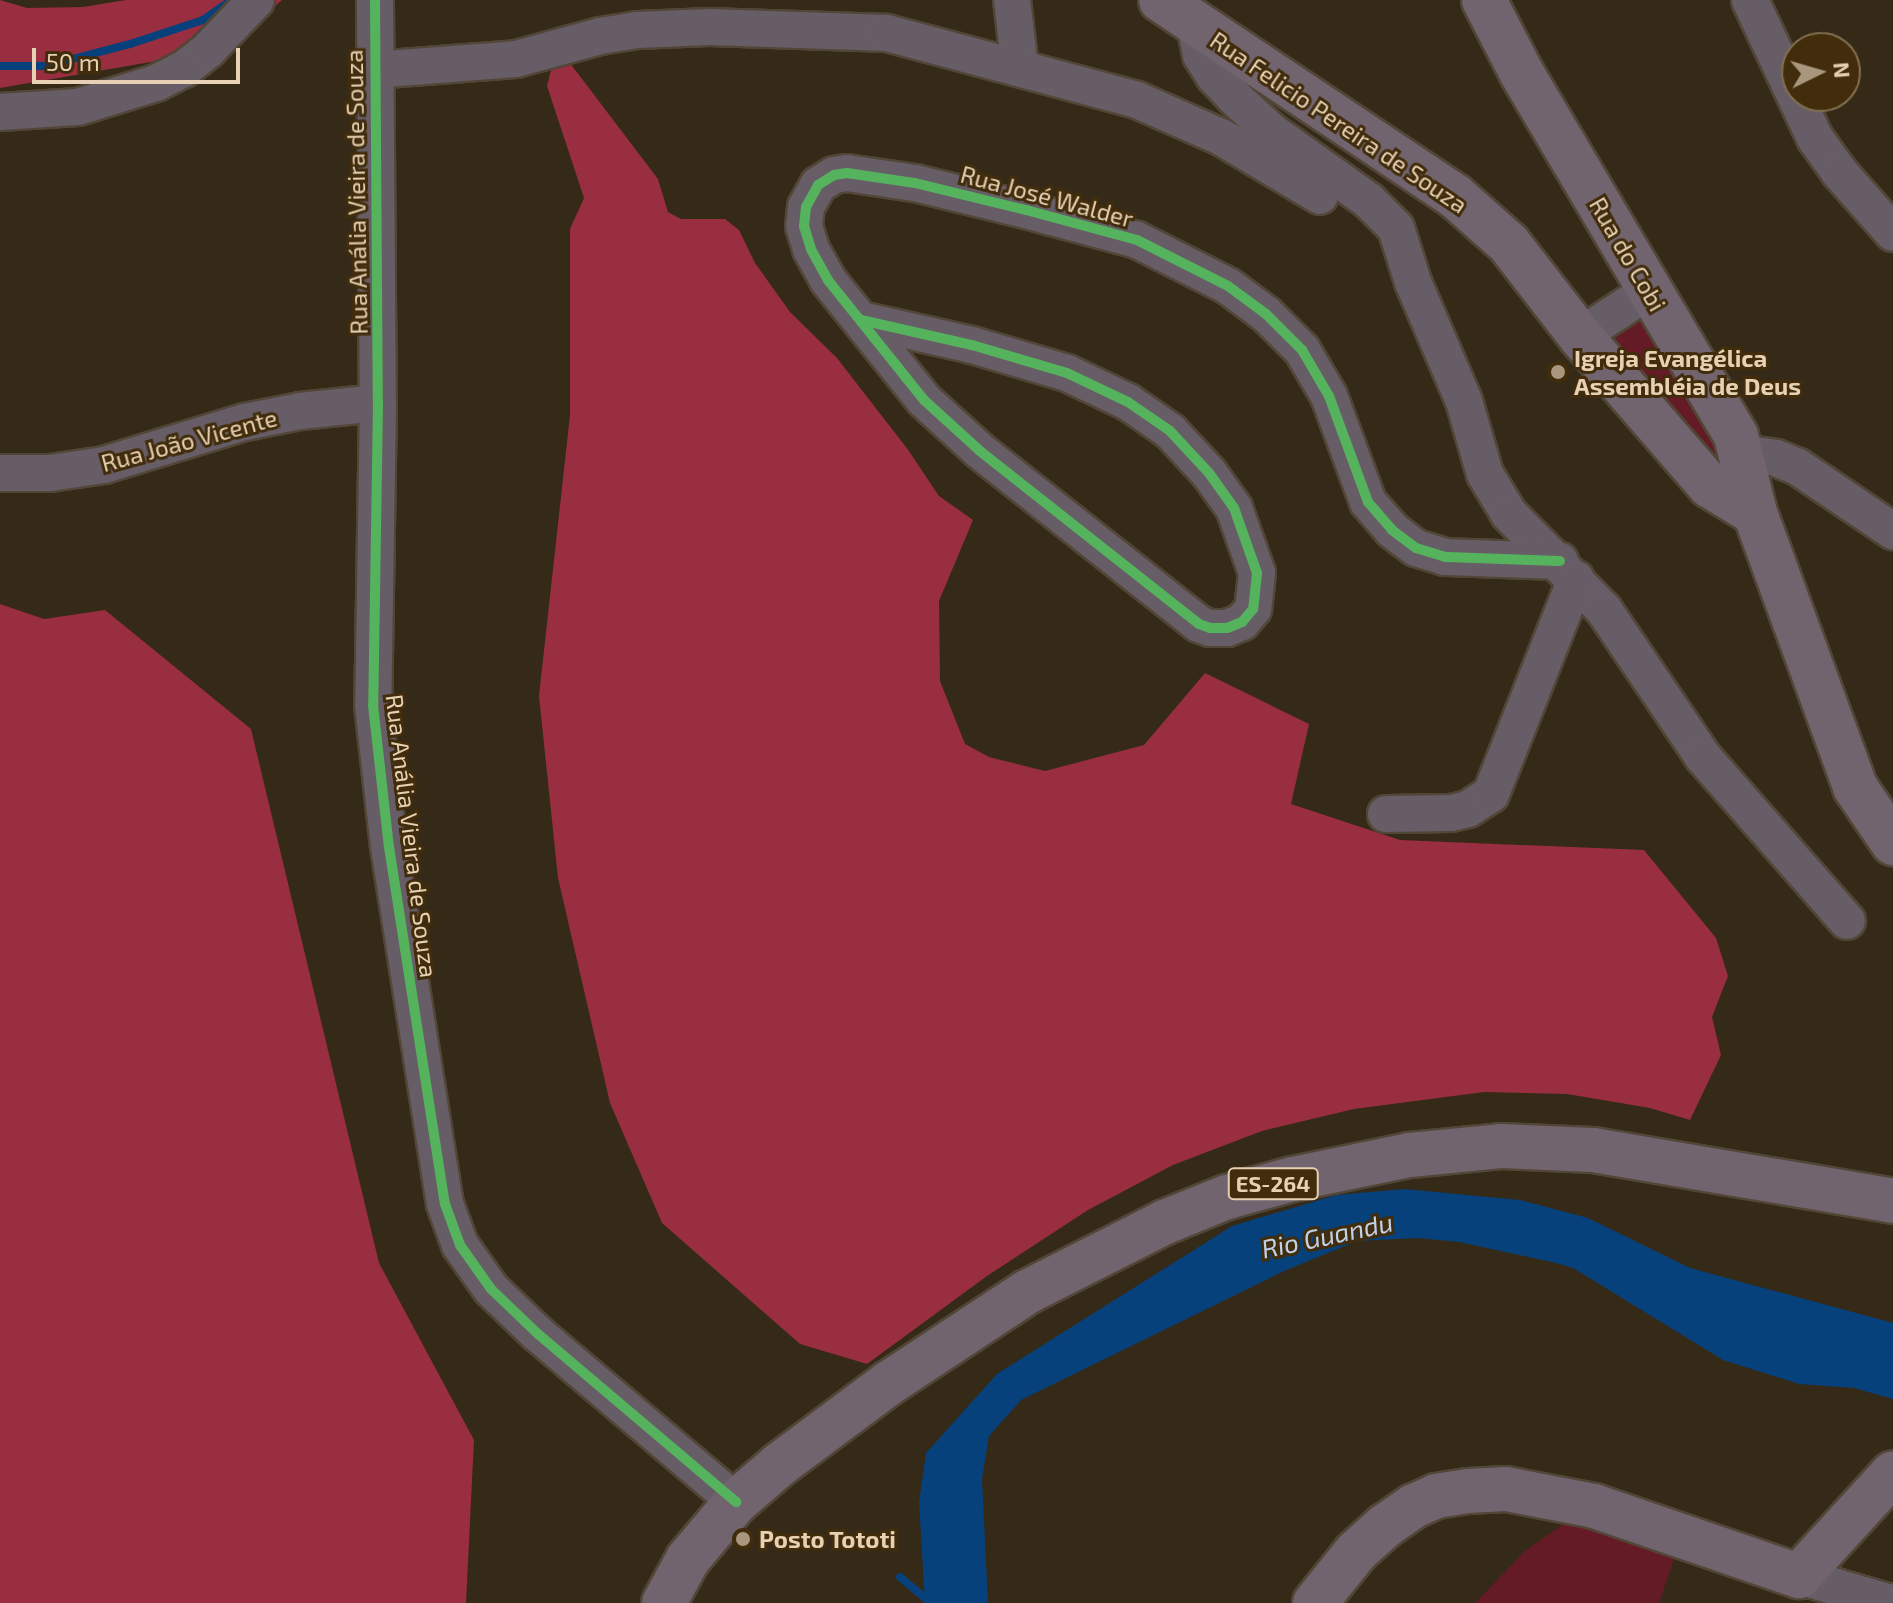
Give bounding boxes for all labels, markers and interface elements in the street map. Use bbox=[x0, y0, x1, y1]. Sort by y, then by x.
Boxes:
street label: Rua Felicio Pereira de Souza bbox=[1205, 25, 1473, 219]
scale bar bbox=[36, 32, 244, 82]
north arrow bbox=[1781, 32, 1861, 112]
text: 50 m bbox=[46, 47, 100, 76]
street label: Rua Anália Vieira de Souza bbox=[339, 49, 373, 335]
text: N bbox=[1829, 61, 1857, 79]
street label: Rua José Walder bbox=[957, 159, 1137, 233]
street label: Rua do Cobi bbox=[1584, 192, 1672, 316]
place label: Igreja Evangélica Assembléia de Deus bbox=[1574, 344, 1801, 400]
marker: Igreja Evangélica Assembléia de Deus bbox=[1549, 363, 1567, 381]
street label: Rua João Vicente bbox=[97, 403, 281, 477]
street label: Rua Anália Vieira de Souza bbox=[380, 692, 444, 980]
road number: ES-264 bbox=[1227, 1166, 1319, 1202]
water label: Rio Guandu bbox=[1258, 1206, 1396, 1264]
place label: Posto Tototi bbox=[759, 1525, 896, 1553]
marker: Posto Tototi bbox=[734, 1530, 752, 1548]

